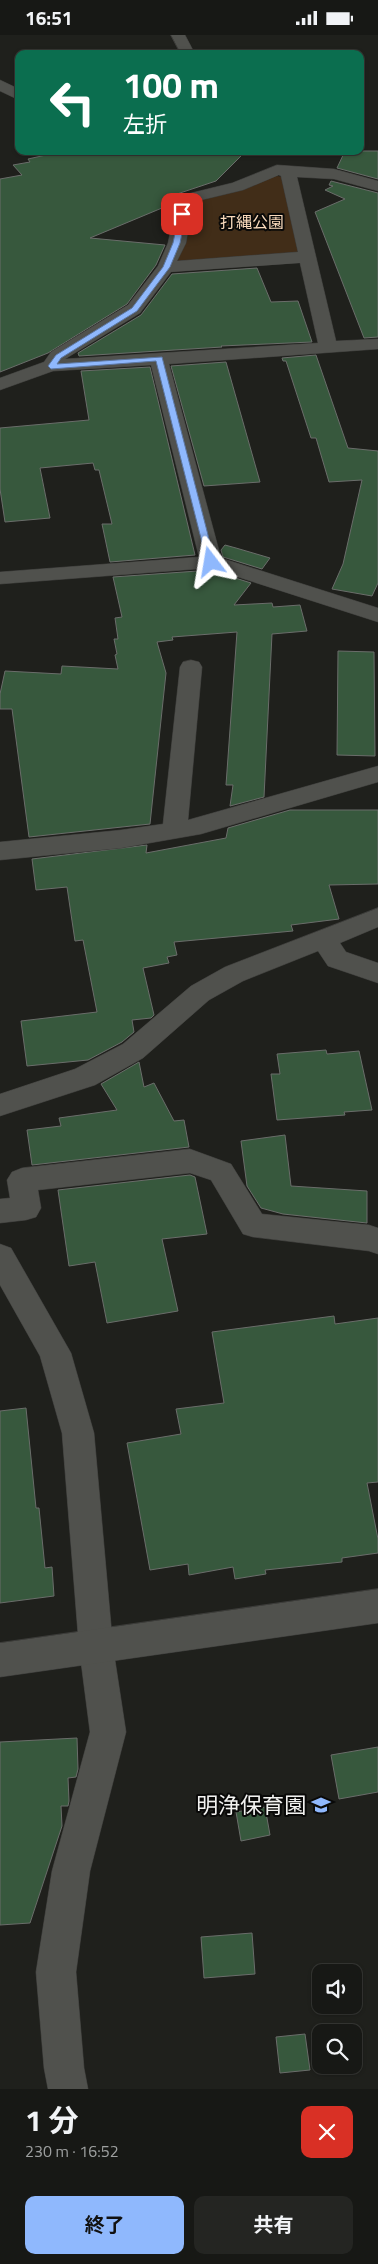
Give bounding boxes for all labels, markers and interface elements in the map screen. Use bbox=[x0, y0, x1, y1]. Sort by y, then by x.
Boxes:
text: 16:51 bbox=[25, 3, 72, 32]
text: 100 m bbox=[123, 58, 219, 112]
icon: left bbox=[40, 70, 105, 135]
text: 左折 bbox=[123, 107, 167, 141]
pin bbox=[161, 193, 203, 235]
icon: arrive bbox=[168, 200, 196, 228]
park label: 打縄公園 bbox=[220, 210, 284, 234]
position arrow bbox=[184, 535, 236, 587]
place label: 明浄保育園 bbox=[196, 1788, 306, 1822]
school or university icon: 明浄保育園 bbox=[310, 1794, 332, 1816]
map controls bbox=[312, 1964, 362, 2074]
button: sound bbox=[312, 1964, 362, 2014]
button: search bbox=[312, 2024, 362, 2074]
text: 1 分 bbox=[25, 2097, 78, 2143]
button: close bbox=[301, 2106, 353, 2158]
text: 230 m · 16:52 bbox=[25, 2139, 119, 2163]
button: 終了 bbox=[25, 2196, 184, 2254]
button: 共有 bbox=[194, 2196, 353, 2254]

